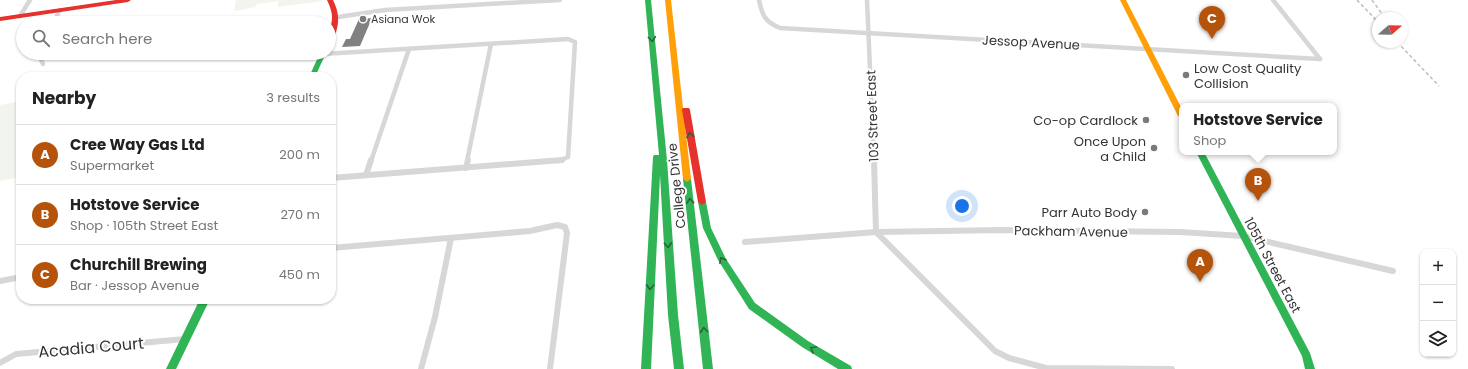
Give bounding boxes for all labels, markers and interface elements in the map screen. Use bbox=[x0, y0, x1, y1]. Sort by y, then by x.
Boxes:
pin: C bbox=[1199, 6, 1225, 39]
place label: Asiana Wok bbox=[371, 11, 435, 27]
north arrow bbox=[1372, 12, 1408, 48]
marker: Asiana Wok bbox=[358, 14, 368, 24]
search box bbox=[16, 16, 336, 60]
icon: search bbox=[30, 27, 52, 49]
text: Search here bbox=[62, 28, 152, 49]
street label: Jessop Avenue bbox=[982, 30, 1080, 55]
one-way arrow bbox=[647, 36, 656, 42]
place label: Low Cost Quality Collision bbox=[1194, 59, 1302, 93]
street label: 103 Street East bbox=[861, 69, 884, 162]
marker: Low Cost Quality Collision bbox=[1181, 70, 1191, 80]
text: Nearby bbox=[32, 86, 96, 110]
text: 3 results bbox=[266, 88, 320, 107]
popup bbox=[1179, 103, 1337, 155]
text: Hotstove Service bbox=[1193, 109, 1323, 130]
place label: Co-op Cardlock bbox=[1033, 111, 1138, 130]
marker: Co-op Cardlock bbox=[1141, 115, 1151, 125]
one-way arrow bbox=[687, 131, 695, 138]
text: Shop bbox=[1193, 131, 1226, 150]
place label: Once Upon a Child bbox=[1074, 132, 1146, 166]
text: Cree Way Gas Ltd bbox=[70, 134, 205, 155]
street label: College Drive bbox=[663, 142, 690, 230]
marker: Once Upon a Child bbox=[1149, 143, 1159, 153]
text: A bbox=[40, 145, 50, 164]
text: 200 m bbox=[279, 145, 320, 164]
text: Supermarket bbox=[70, 156, 154, 175]
pin: B bbox=[1245, 168, 1271, 201]
text: Hotstove Service bbox=[70, 194, 199, 215]
your location bbox=[952, 196, 972, 216]
one-way arrow bbox=[685, 198, 694, 204]
place label: Parr Auto Body bbox=[1042, 203, 1138, 222]
text: B bbox=[41, 205, 49, 224]
text: 270 m bbox=[280, 205, 320, 224]
marker: Parr Auto Body bbox=[1140, 207, 1150, 217]
street label: 105th Street East bbox=[1239, 214, 1306, 317]
text: Shop · 105th Street East bbox=[70, 216, 218, 235]
street label: Packham Avenue bbox=[1014, 221, 1128, 242]
one-way arrow bbox=[663, 242, 672, 248]
pin: A bbox=[1187, 249, 1213, 282]
map controls bbox=[1420, 249, 1456, 357]
button: + bbox=[1420, 249, 1456, 285]
text: Churchill Brewing bbox=[70, 254, 207, 275]
one-way arrow bbox=[720, 257, 727, 264]
text: C bbox=[40, 265, 50, 284]
text: 450 m bbox=[279, 265, 320, 284]
text: Bar · Jessop Avenue bbox=[70, 276, 199, 295]
one-way arrow bbox=[646, 284, 655, 290]
button: − bbox=[1420, 285, 1456, 321]
button: layers bbox=[1420, 321, 1456, 357]
one-way arrow bbox=[700, 327, 709, 333]
street label: Acadia Court bbox=[37, 331, 145, 364]
one-way arrow bbox=[810, 347, 817, 354]

